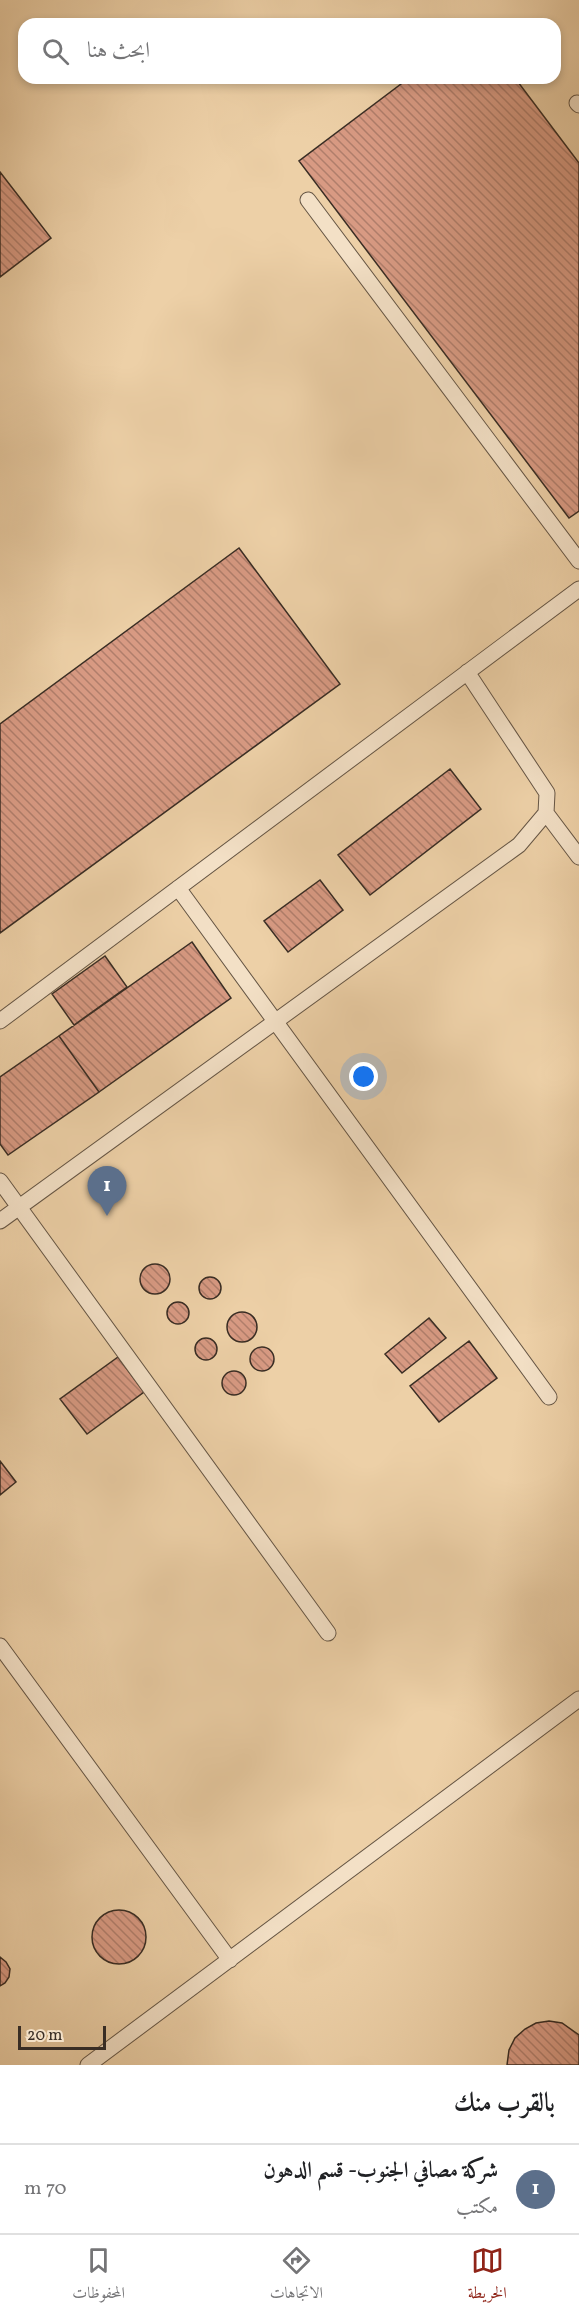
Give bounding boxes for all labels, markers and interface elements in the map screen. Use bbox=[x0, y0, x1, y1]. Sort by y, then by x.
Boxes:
search box bbox=[18, 18, 561, 84]
icon: search bbox=[39, 35, 72, 68]
text: ابحث هنا bbox=[87, 36, 150, 67]
your location bbox=[349, 1062, 378, 1091]
pin: 1 bbox=[88, 1166, 126, 1216]
scale bar bbox=[18, 2023, 106, 2050]
text: 20 m bbox=[27, 2025, 62, 2047]
text: بالقرب منك bbox=[454, 2086, 555, 2122]
text: شركة مصافي الجنوب- قسم الدهون bbox=[263, 2156, 498, 2187]
text: 70 m bbox=[24, 2175, 67, 2203]
text: 1 bbox=[531, 2175, 540, 2203]
text: مكتب bbox=[456, 2194, 498, 2222]
tab: المحفوظات bbox=[72, 2244, 125, 2308]
tab: الاتجاهات bbox=[270, 2244, 323, 2308]
tab: الخريطة bbox=[468, 2244, 507, 2308]

